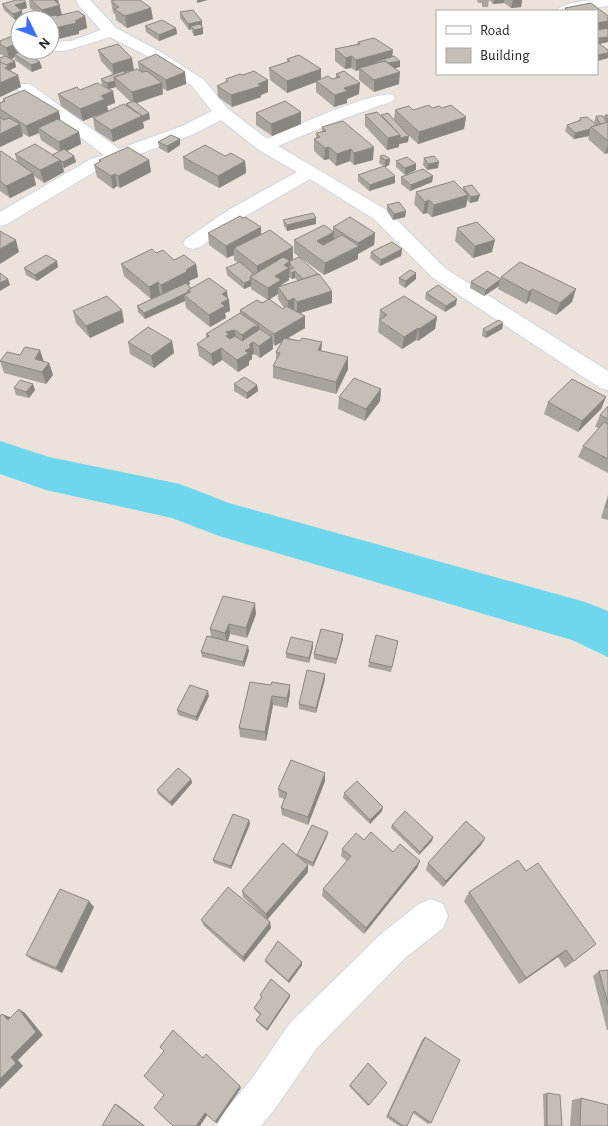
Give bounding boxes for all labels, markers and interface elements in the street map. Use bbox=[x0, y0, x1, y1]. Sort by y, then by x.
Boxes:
north arrow bbox=[10, 10, 60, 60]
legend bbox=[436, 10, 598, 75]
text: Road bbox=[480, 23, 510, 38]
text: N bbox=[35, 35, 52, 51]
text: Building bbox=[480, 48, 530, 63]

